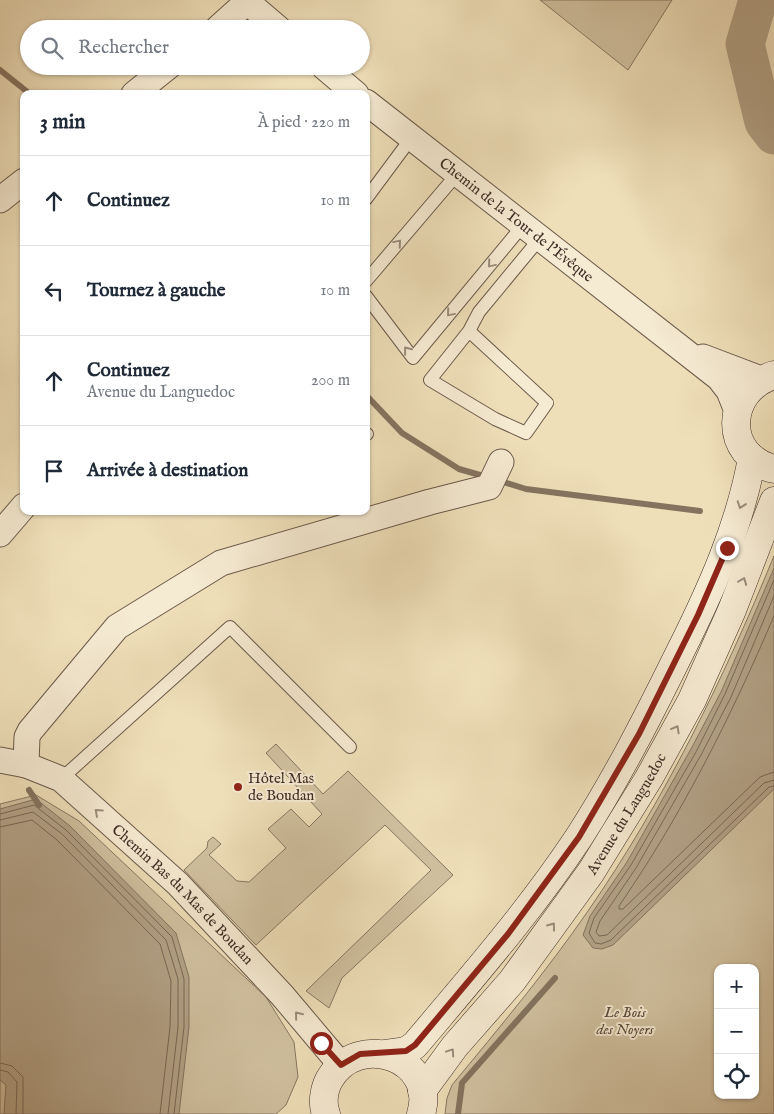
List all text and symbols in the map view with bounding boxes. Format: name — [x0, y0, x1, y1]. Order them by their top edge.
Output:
search box — [20, 20, 370, 75]
icon: search — [38, 34, 66, 62]
text: Rechercher — [78, 36, 169, 60]
text: 3 min — [40, 109, 85, 136]
text: À pied · 220 m — [258, 113, 350, 133]
street label: Chemin de la Tour de l'Évêque — [435, 153, 598, 286]
icon: ahead — [40, 187, 68, 215]
text: Continuez — [87, 189, 170, 213]
text: 10 m — [320, 191, 350, 211]
one-way arrow — [392, 240, 401, 249]
one-way arrow — [488, 258, 497, 267]
icon: left — [40, 277, 68, 305]
text: Tournez à gauche — [87, 279, 226, 303]
text: 10 m — [320, 281, 350, 301]
one-way arrow — [448, 307, 456, 316]
one-way arrow — [405, 347, 413, 356]
text: Continuez — [87, 359, 170, 383]
icon: ahead — [40, 367, 68, 395]
text: 200 m — [311, 371, 350, 391]
text: Avenue du Languedoc — [87, 383, 235, 403]
icon: arrive — [40, 457, 68, 485]
text: Arrivée à destination — [87, 459, 248, 483]
one-way arrow — [737, 500, 747, 509]
route end — [716, 537, 739, 560]
one-way arrow — [737, 578, 747, 586]
one-way arrow — [670, 725, 680, 734]
street label: Avenue du Languedoc — [582, 750, 670, 879]
place label: Hôtel Mas de Boudan — [248, 769, 314, 805]
marker: Hôtel Mas de Boudan — [232, 781, 244, 793]
one-way arrow — [94, 809, 103, 818]
street label: Chemin Bas du Mas de Boudan — [108, 820, 258, 968]
one-way arrow — [546, 922, 555, 932]
map controls — [714, 964, 759, 1099]
button: + — [714, 964, 759, 1009]
park label: Le Bois des Noyers — [596, 1003, 654, 1039]
button: − — [714, 1009, 759, 1054]
one-way arrow — [294, 1011, 303, 1020]
route start — [310, 1032, 333, 1055]
one-way arrow — [445, 1049, 454, 1058]
button: locate — [714, 1054, 759, 1099]

